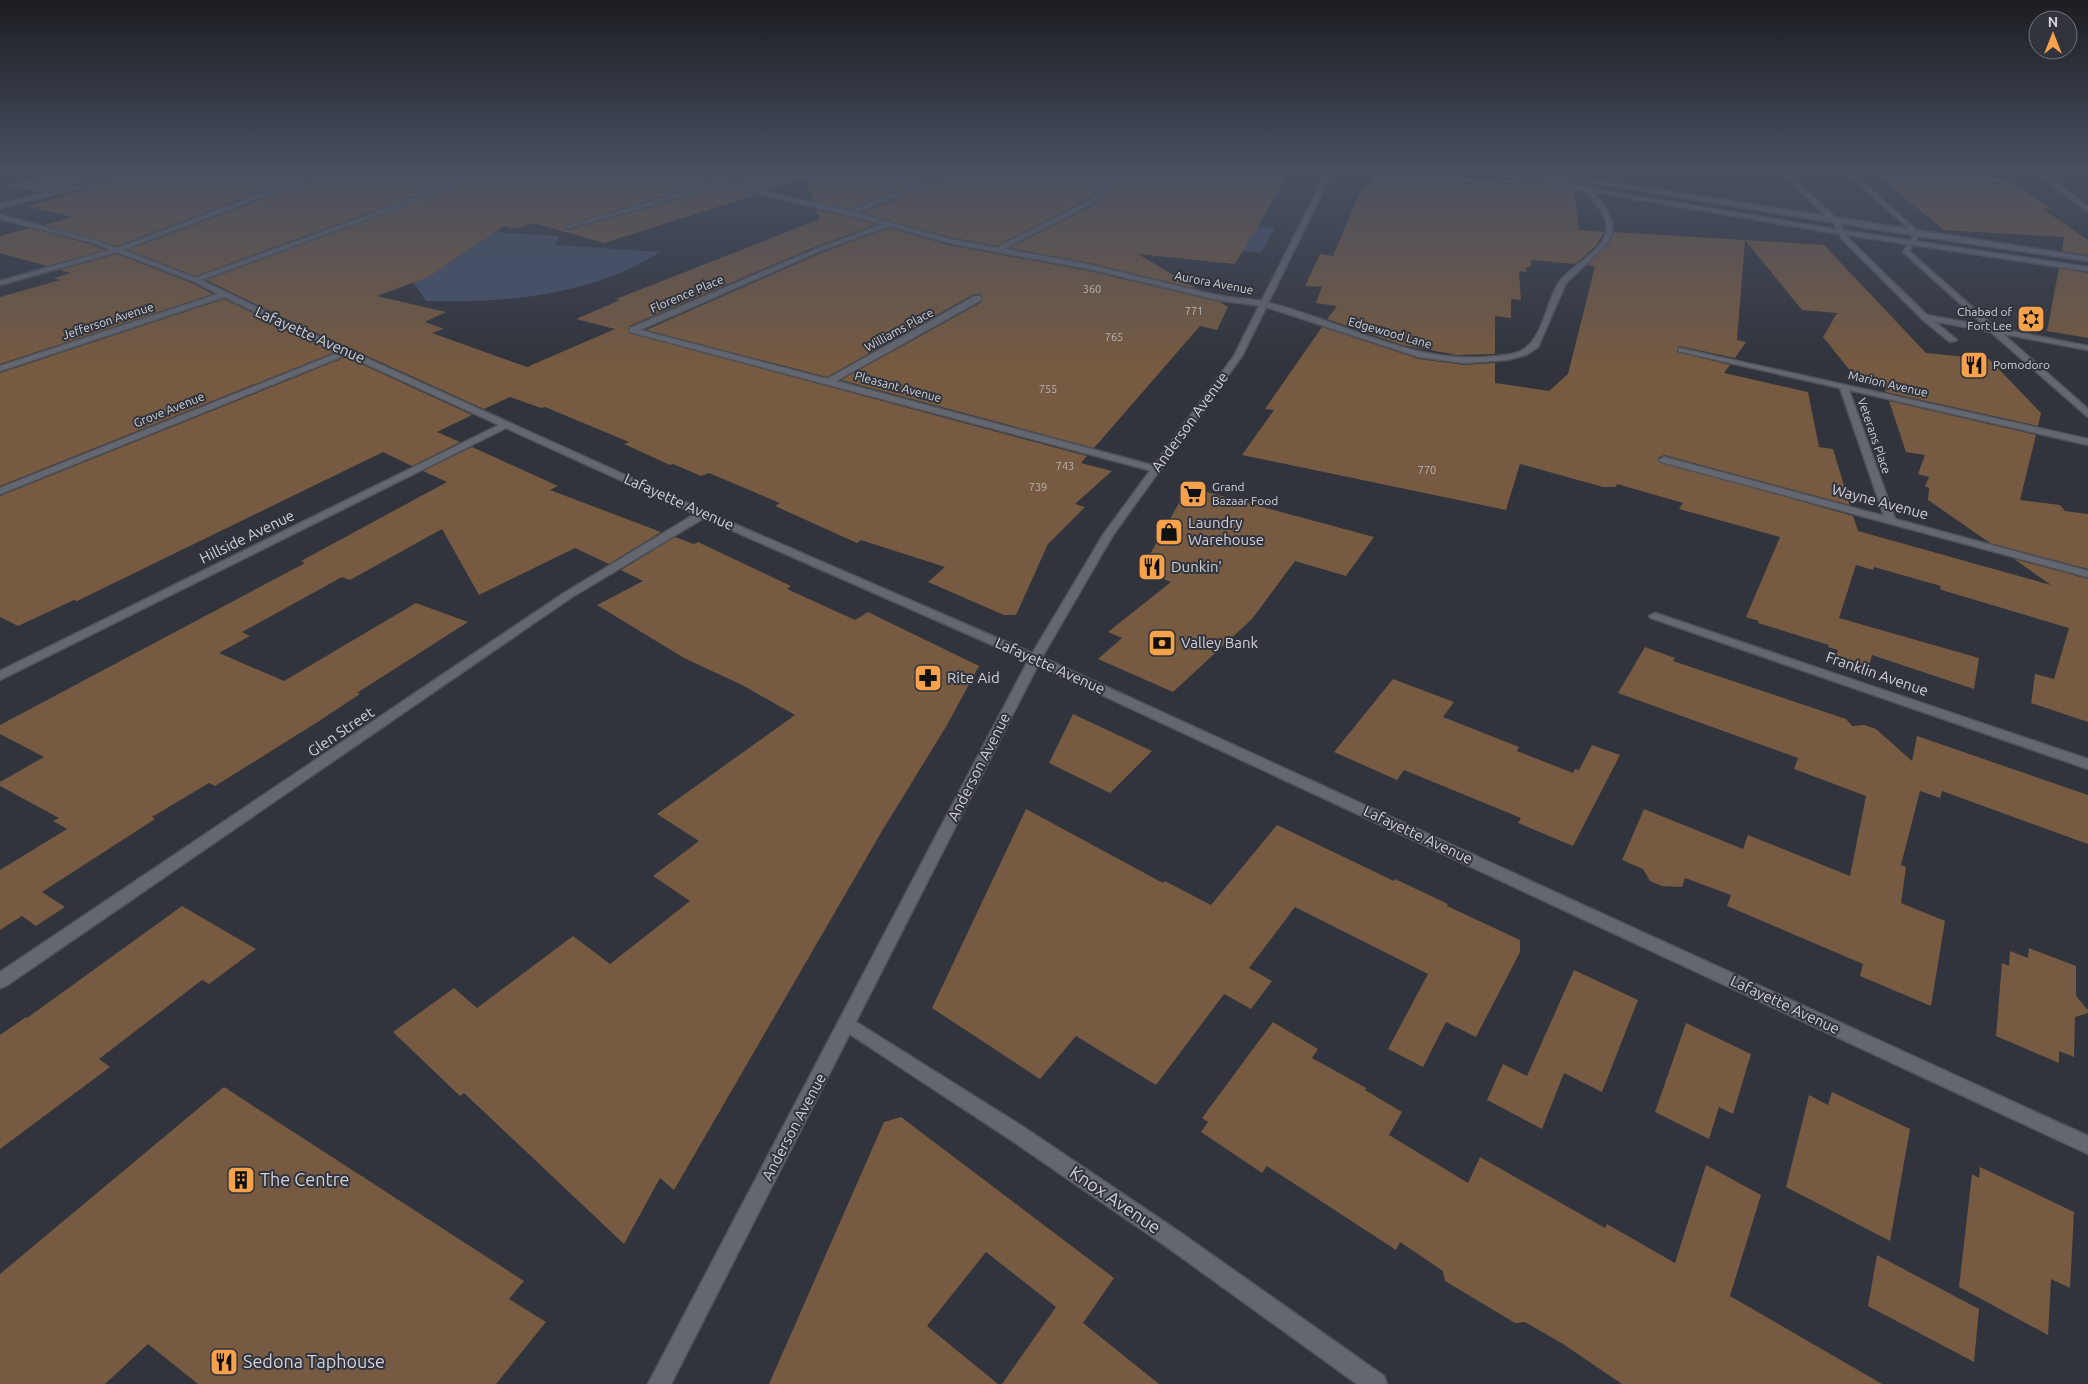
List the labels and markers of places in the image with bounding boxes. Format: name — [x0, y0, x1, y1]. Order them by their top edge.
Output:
synagogue icon: Chabad of Fort Lee — [2016, 304, 2046, 334]
place label: Chabad of Fort Lee — [1957, 305, 2012, 332]
restaurant icon: Pomodoro — [1959, 350, 1989, 380]
place label: Pomodoro — [1993, 358, 2050, 371]
supermarket icon: Grand Bazaar Food — [1178, 479, 1208, 509]
place label: Grand Bazaar Food — [1212, 480, 1278, 507]
place label: Laundry Warehouse — [1188, 514, 1264, 548]
shop icon: Laundry Warehouse — [1154, 517, 1184, 547]
restaurant icon: Dunkin' — [1137, 552, 1167, 582]
place label: Dunkin' — [1171, 558, 1222, 575]
bank icon: Valley Bank — [1147, 628, 1177, 658]
place label: Valley Bank — [1181, 634, 1259, 651]
pharmacy icon: Rite Aid — [913, 663, 943, 693]
place label: Rite Aid — [947, 669, 1000, 686]
building icon: The Centre — [226, 1165, 256, 1195]
place label: The Centre — [260, 1169, 349, 1189]
restaurant icon: Sedona Taphouse — [209, 1347, 239, 1377]
place label: Sedona Taphouse — [243, 1351, 385, 1371]

